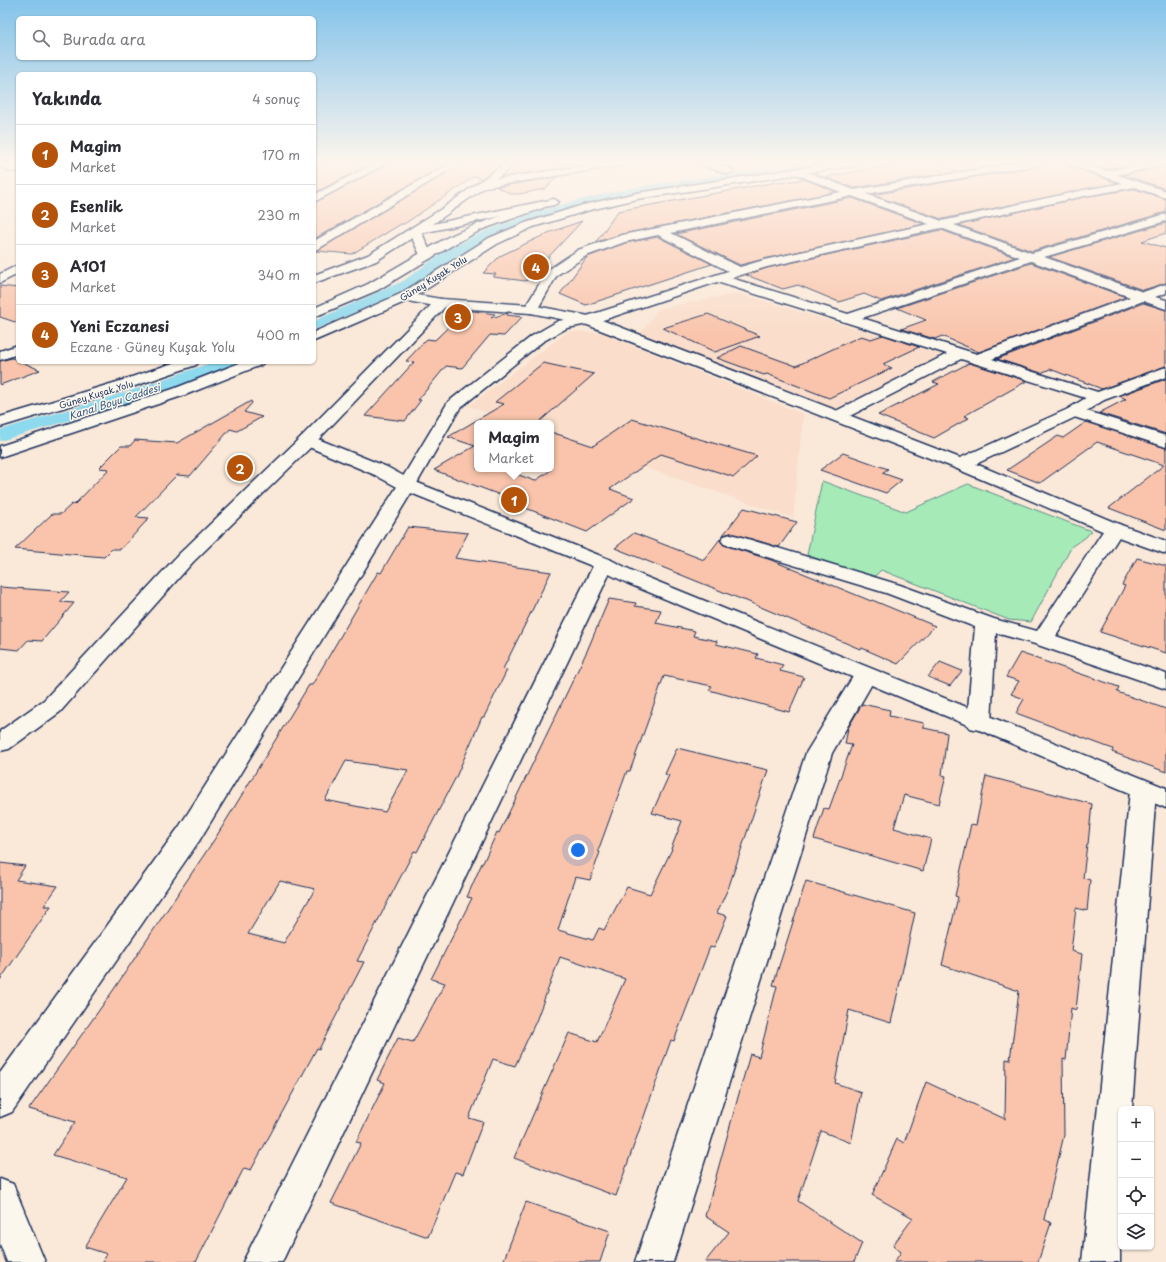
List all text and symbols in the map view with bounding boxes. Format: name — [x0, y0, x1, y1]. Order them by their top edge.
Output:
search box — [16, 16, 316, 60]
icon: search — [30, 27, 52, 49]
text: Burada ara — [62, 27, 145, 50]
text: Yakında — [32, 85, 102, 111]
text: 4 sonuç — [252, 89, 300, 108]
text: Magim — [70, 134, 122, 157]
text: 1 — [42, 145, 48, 164]
text: 170 m — [262, 145, 300, 164]
text: Market — [70, 157, 116, 176]
text: Esenlik — [70, 194, 123, 217]
text: 2 — [40, 205, 50, 224]
text: 230 m — [258, 205, 300, 224]
text: Market — [70, 217, 116, 236]
street label: Güney Kuşak Yolu — [397, 252, 469, 304]
pin: 4 — [523, 252, 549, 282]
text: A101 — [70, 254, 106, 277]
text: 3 — [41, 265, 49, 284]
text: 340 m — [257, 265, 300, 284]
text: Market — [70, 277, 116, 296]
pin: 3 — [445, 302, 471, 332]
text: Yeni Eczanesi — [70, 314, 169, 337]
text: 4 — [41, 325, 49, 344]
text: 400 m — [257, 325, 300, 344]
text: Eczane · Güney Kuşak Yolu — [70, 337, 235, 356]
street label: Güney Kuşak Yolu — [57, 376, 135, 412]
water label: Kanal Boyu Caddesi — [66, 379, 163, 423]
popup — [474, 420, 554, 472]
text: Magim — [488, 425, 540, 448]
text: Market — [488, 448, 534, 467]
pin: 2 — [227, 453, 253, 483]
pin: 1 — [501, 485, 527, 515]
your location — [568, 840, 588, 860]
map controls — [1118, 1106, 1154, 1250]
button: + — [1118, 1106, 1154, 1142]
button: − — [1118, 1142, 1154, 1178]
button: locate — [1118, 1178, 1154, 1214]
button: layers — [1118, 1214, 1154, 1250]

